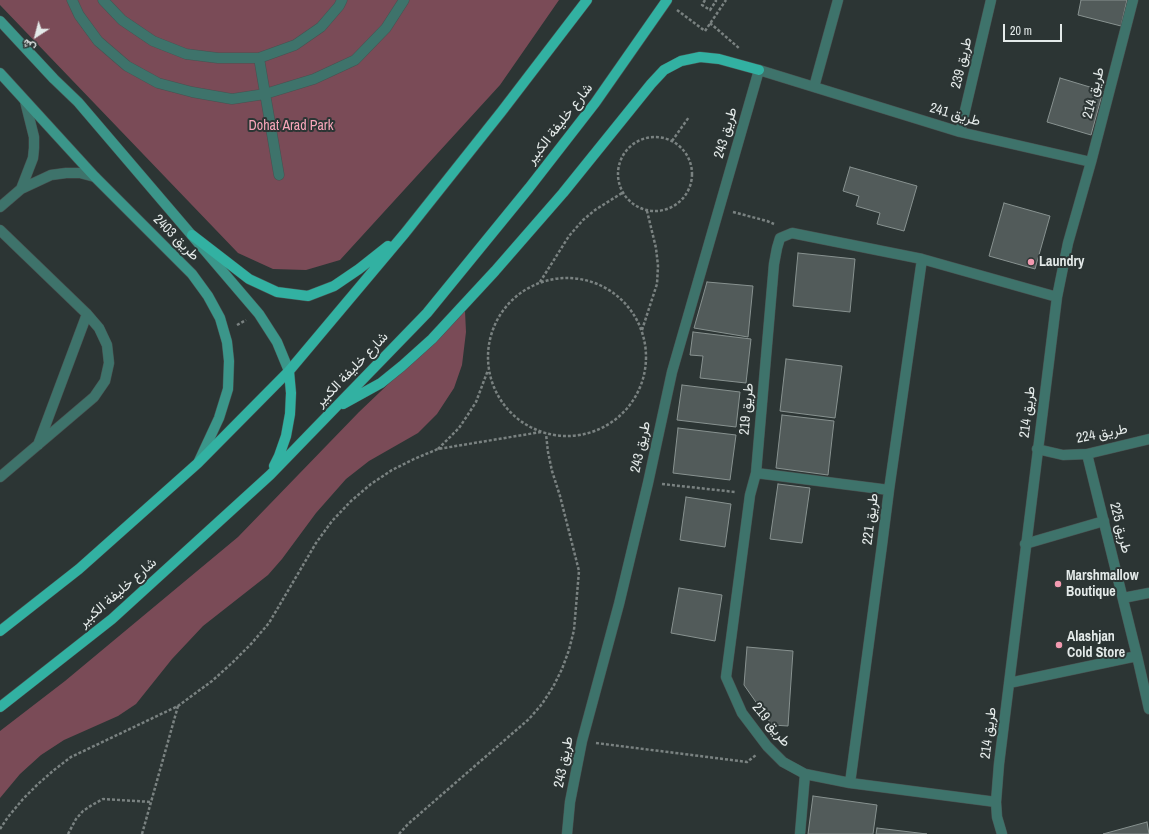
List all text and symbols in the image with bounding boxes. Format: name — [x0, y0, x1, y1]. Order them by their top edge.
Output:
north arrow — [16, 16, 56, 56]
scale bar — [1005, 16, 1064, 42]
text: 20 m — [1010, 23, 1032, 39]
text: ش — [19, 36, 38, 55]
street label: طريق 239 — [948, 36, 976, 90]
street label: طريق 214 — [1080, 66, 1108, 120]
street label: شارع خليفة الكبير — [523, 80, 597, 168]
street label: طريق 241 — [928, 100, 982, 130]
street label: طريق 243 — [711, 106, 741, 160]
park label: Dohat Arad Park — [249, 118, 333, 134]
street label: طريق 2403 — [149, 211, 203, 265]
place label: Laundry — [1039, 254, 1084, 270]
marker: Laundry — [1026, 257, 1036, 267]
street label: شارع خليفة الكبير — [312, 329, 392, 411]
street label: طريق 219 — [736, 382, 758, 436]
street label: طريق 214 — [1016, 385, 1040, 439]
street label: طريق 243 — [627, 420, 655, 474]
street label: طريق 224 — [1075, 421, 1129, 447]
street label: طريق 221 — [859, 492, 883, 546]
street label: طريق 225 — [1106, 501, 1134, 555]
street label: شارع خليفة الكبير — [76, 555, 160, 631]
place label: Marshmallow Boutique — [1066, 568, 1139, 600]
marker: Marshmallow Boutique — [1053, 579, 1063, 589]
place label: Alashjan Cold Store — [1067, 629, 1125, 662]
marker: Alashjan Cold Store — [1054, 640, 1064, 650]
street label: طريق 219 — [748, 699, 794, 751]
street label: طريق 214 — [977, 706, 1001, 760]
street label: طريق 243 — [551, 735, 577, 789]

